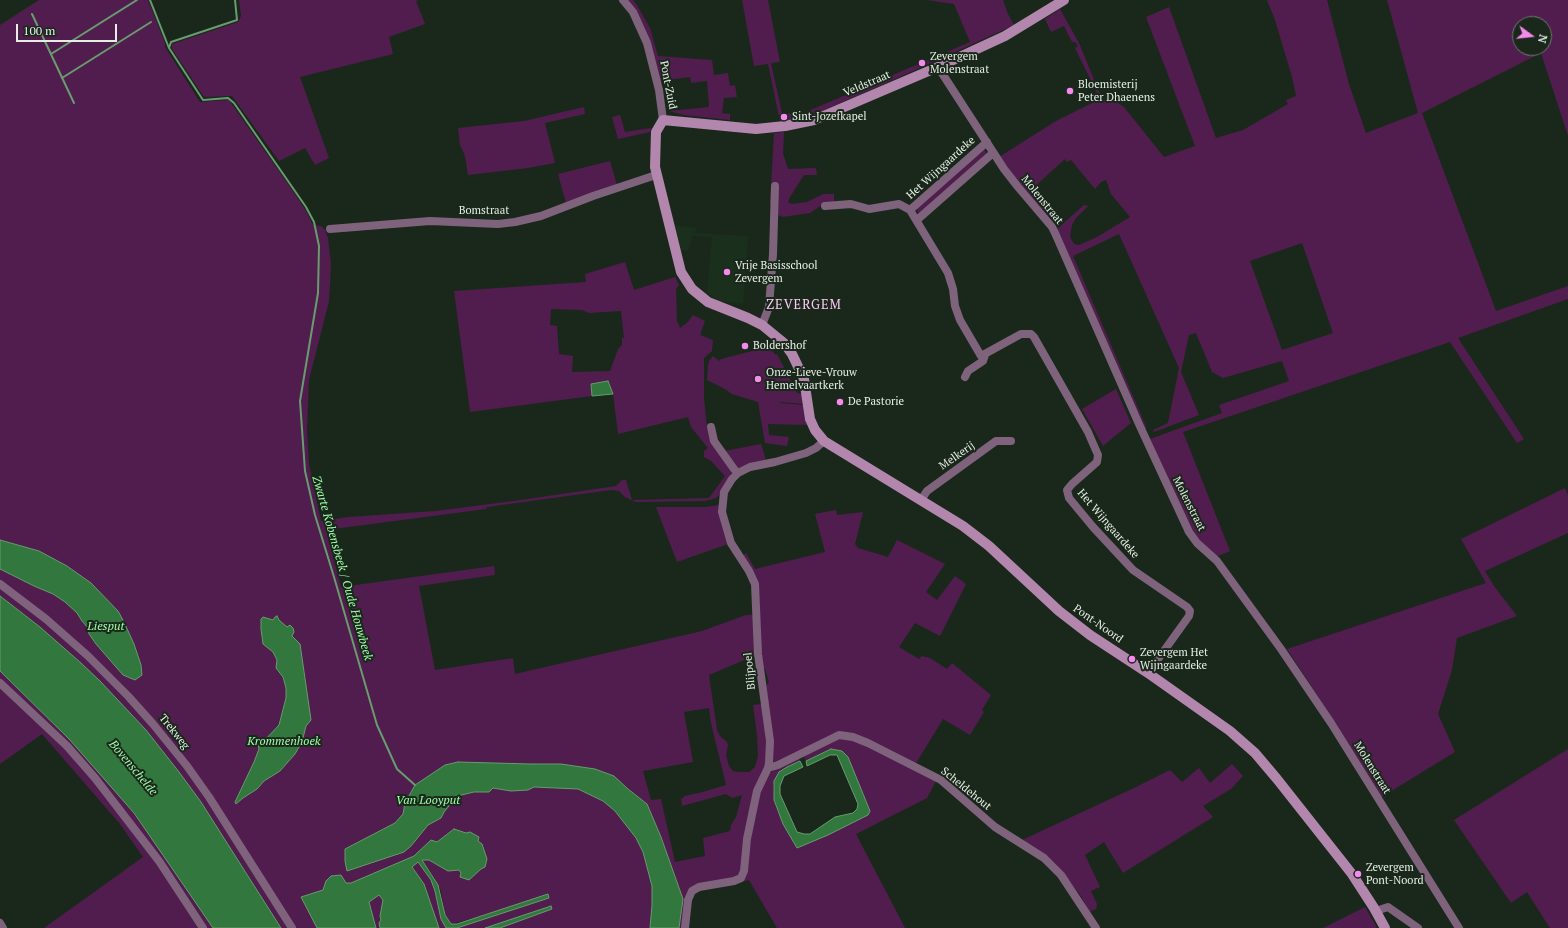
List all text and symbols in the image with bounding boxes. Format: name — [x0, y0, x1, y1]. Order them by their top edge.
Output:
scale bar — [18, 16, 119, 42]
north arrow — [1512, 16, 1552, 56]
text: 100 m — [23, 23, 55, 38]
text: N — [1535, 33, 1550, 45]
place label: Zevergem Molenstraat — [930, 50, 989, 76]
marker: Zevergem Molenstraat — [917, 58, 927, 68]
street label: Pont-Zuid — [657, 60, 679, 110]
street label: Veldstraat — [842, 68, 892, 100]
place label: Bloemisterij Peter Dhaenens — [1078, 78, 1155, 104]
marker: Bloemisterij Peter Dhaenens — [1065, 86, 1075, 96]
place label: Sint-Jozefkapel — [792, 110, 867, 124]
marker: Sint-Jozefkapel — [779, 112, 789, 122]
street label: Het Wijngaardeke — [904, 134, 978, 202]
street label: Molenstraat — [1018, 173, 1066, 227]
street label: Bomstraat — [459, 204, 509, 218]
place label: Vrije Basisschool Zevergem — [735, 259, 818, 285]
marker: Vrije Basisschool Zevergem — [722, 267, 732, 277]
district label: ZEVERGEM — [766, 297, 842, 313]
place label: Boldershof — [753, 339, 806, 353]
marker: Boldershof — [740, 341, 750, 351]
place label: Onze-Lieve-Vrouw Hemelvaartkerk — [766, 366, 857, 392]
marker: Onze-Lieve-Vrouw Hemelvaartkerk — [753, 374, 763, 384]
place label: De Pastorie — [848, 395, 904, 409]
marker: De Pastorie — [835, 397, 845, 407]
street label: Melkerij — [937, 439, 977, 473]
water label: Zwarte Kobensbeek / Oude Houwbeek — [309, 474, 375, 662]
street label: Molenstraat — [1170, 475, 1208, 533]
street label: Het Wijngaardeke — [1074, 487, 1142, 561]
street label: Pont-Noord — [1071, 602, 1125, 646]
water label: Liesput — [87, 620, 125, 634]
place label: Zevergem Het Wijngaardeke — [1140, 646, 1208, 672]
street label: Blijpoel — [741, 652, 759, 690]
marker: Zevergem Het Wijngaardeke — [1127, 654, 1137, 664]
street label: Trekweg — [156, 712, 192, 752]
water label: Krommenhoek — [247, 735, 321, 749]
water label: Bovenschelde — [106, 737, 160, 799]
street label: Molenstraat — [1351, 739, 1393, 797]
street label: Scheldehout — [938, 765, 994, 813]
water label: Van Looyput — [396, 794, 460, 808]
place label: Zevergem Pont-Noord — [1366, 861, 1424, 887]
marker: Zevergem Pont-Noord — [1353, 869, 1363, 879]

